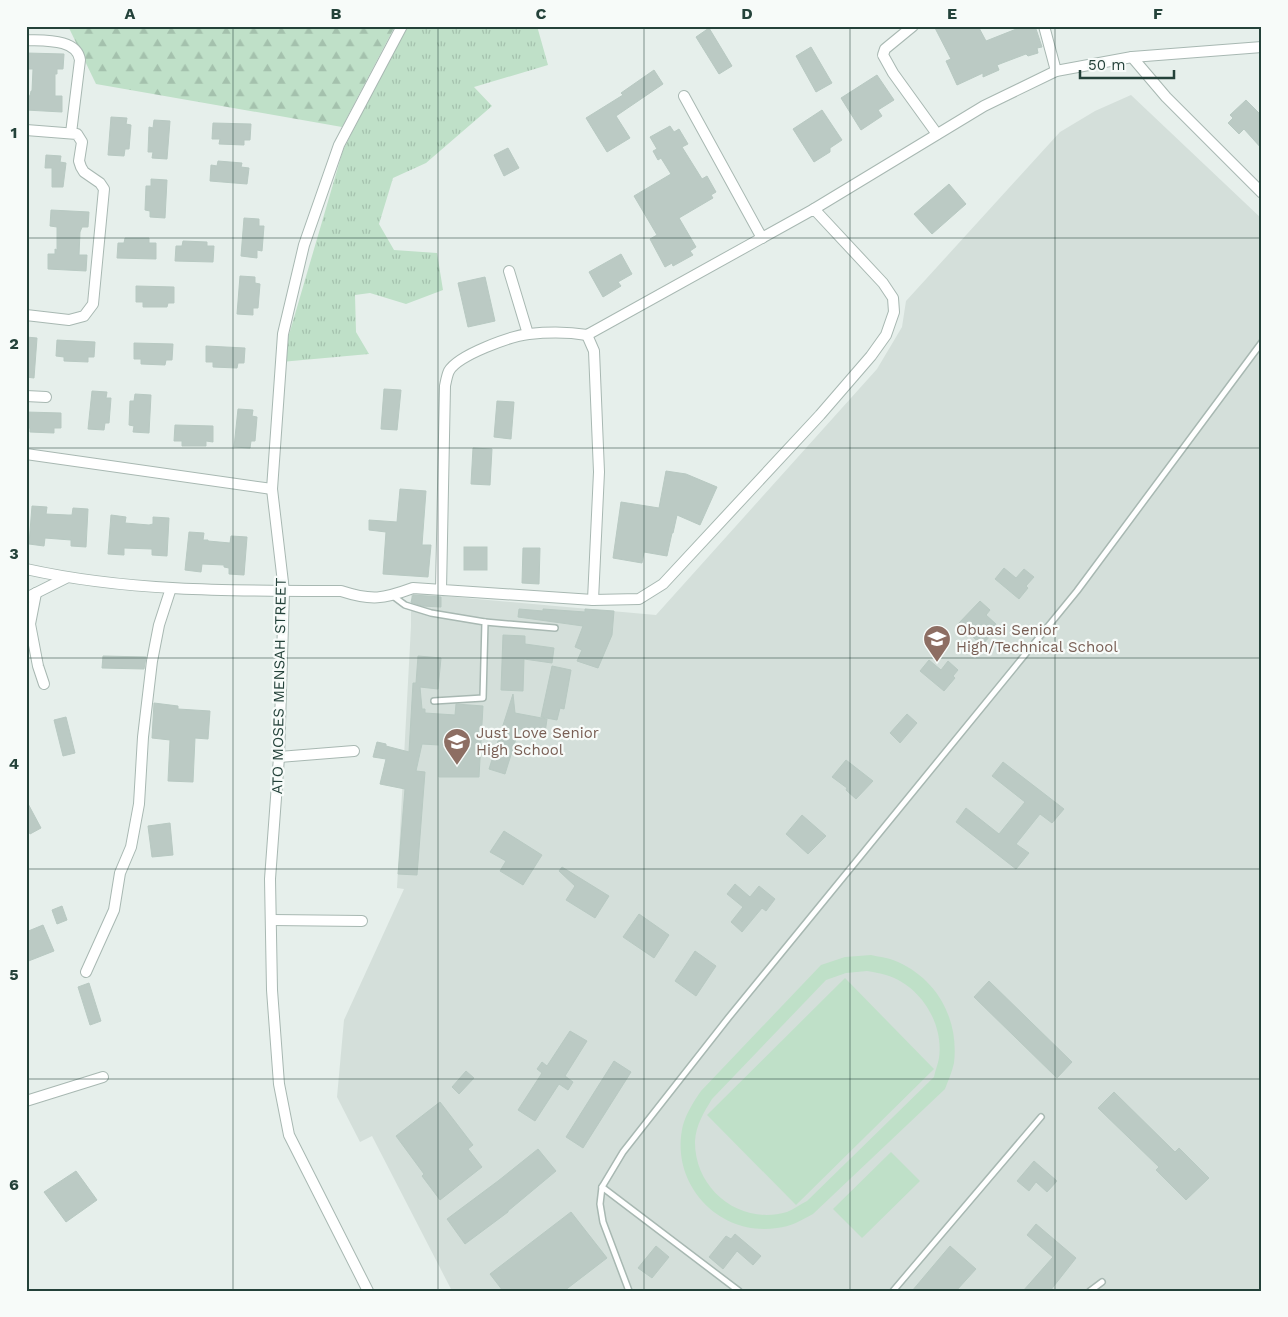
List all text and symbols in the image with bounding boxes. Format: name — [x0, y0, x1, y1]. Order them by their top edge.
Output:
text: A — [125, 4, 136, 23]
text: B — [331, 4, 342, 23]
text: C — [536, 4, 547, 23]
text: D — [741, 4, 753, 23]
text: E — [947, 4, 957, 23]
text: F — [1153, 4, 1163, 23]
scale bar — [1080, 48, 1174, 80]
text: 50 m — [1088, 56, 1125, 74]
text: 1 — [11, 123, 17, 142]
text: 2 — [9, 334, 19, 353]
text: 3 — [9, 544, 19, 563]
street label: ATO MOSES MENSAH STREET — [268, 577, 290, 795]
place label: Obuasi Senior High/Technical School — [956, 621, 1118, 656]
school or university icon: Obuasi Senior High/Technical School — [922, 624, 952, 663]
place label: Just Love Senior High School — [476, 724, 599, 759]
school or university icon: Just Love Senior High School — [442, 727, 472, 766]
text: 4 — [9, 754, 19, 773]
text: 5 — [9, 965, 19, 984]
text: 6 — [9, 1175, 19, 1194]

